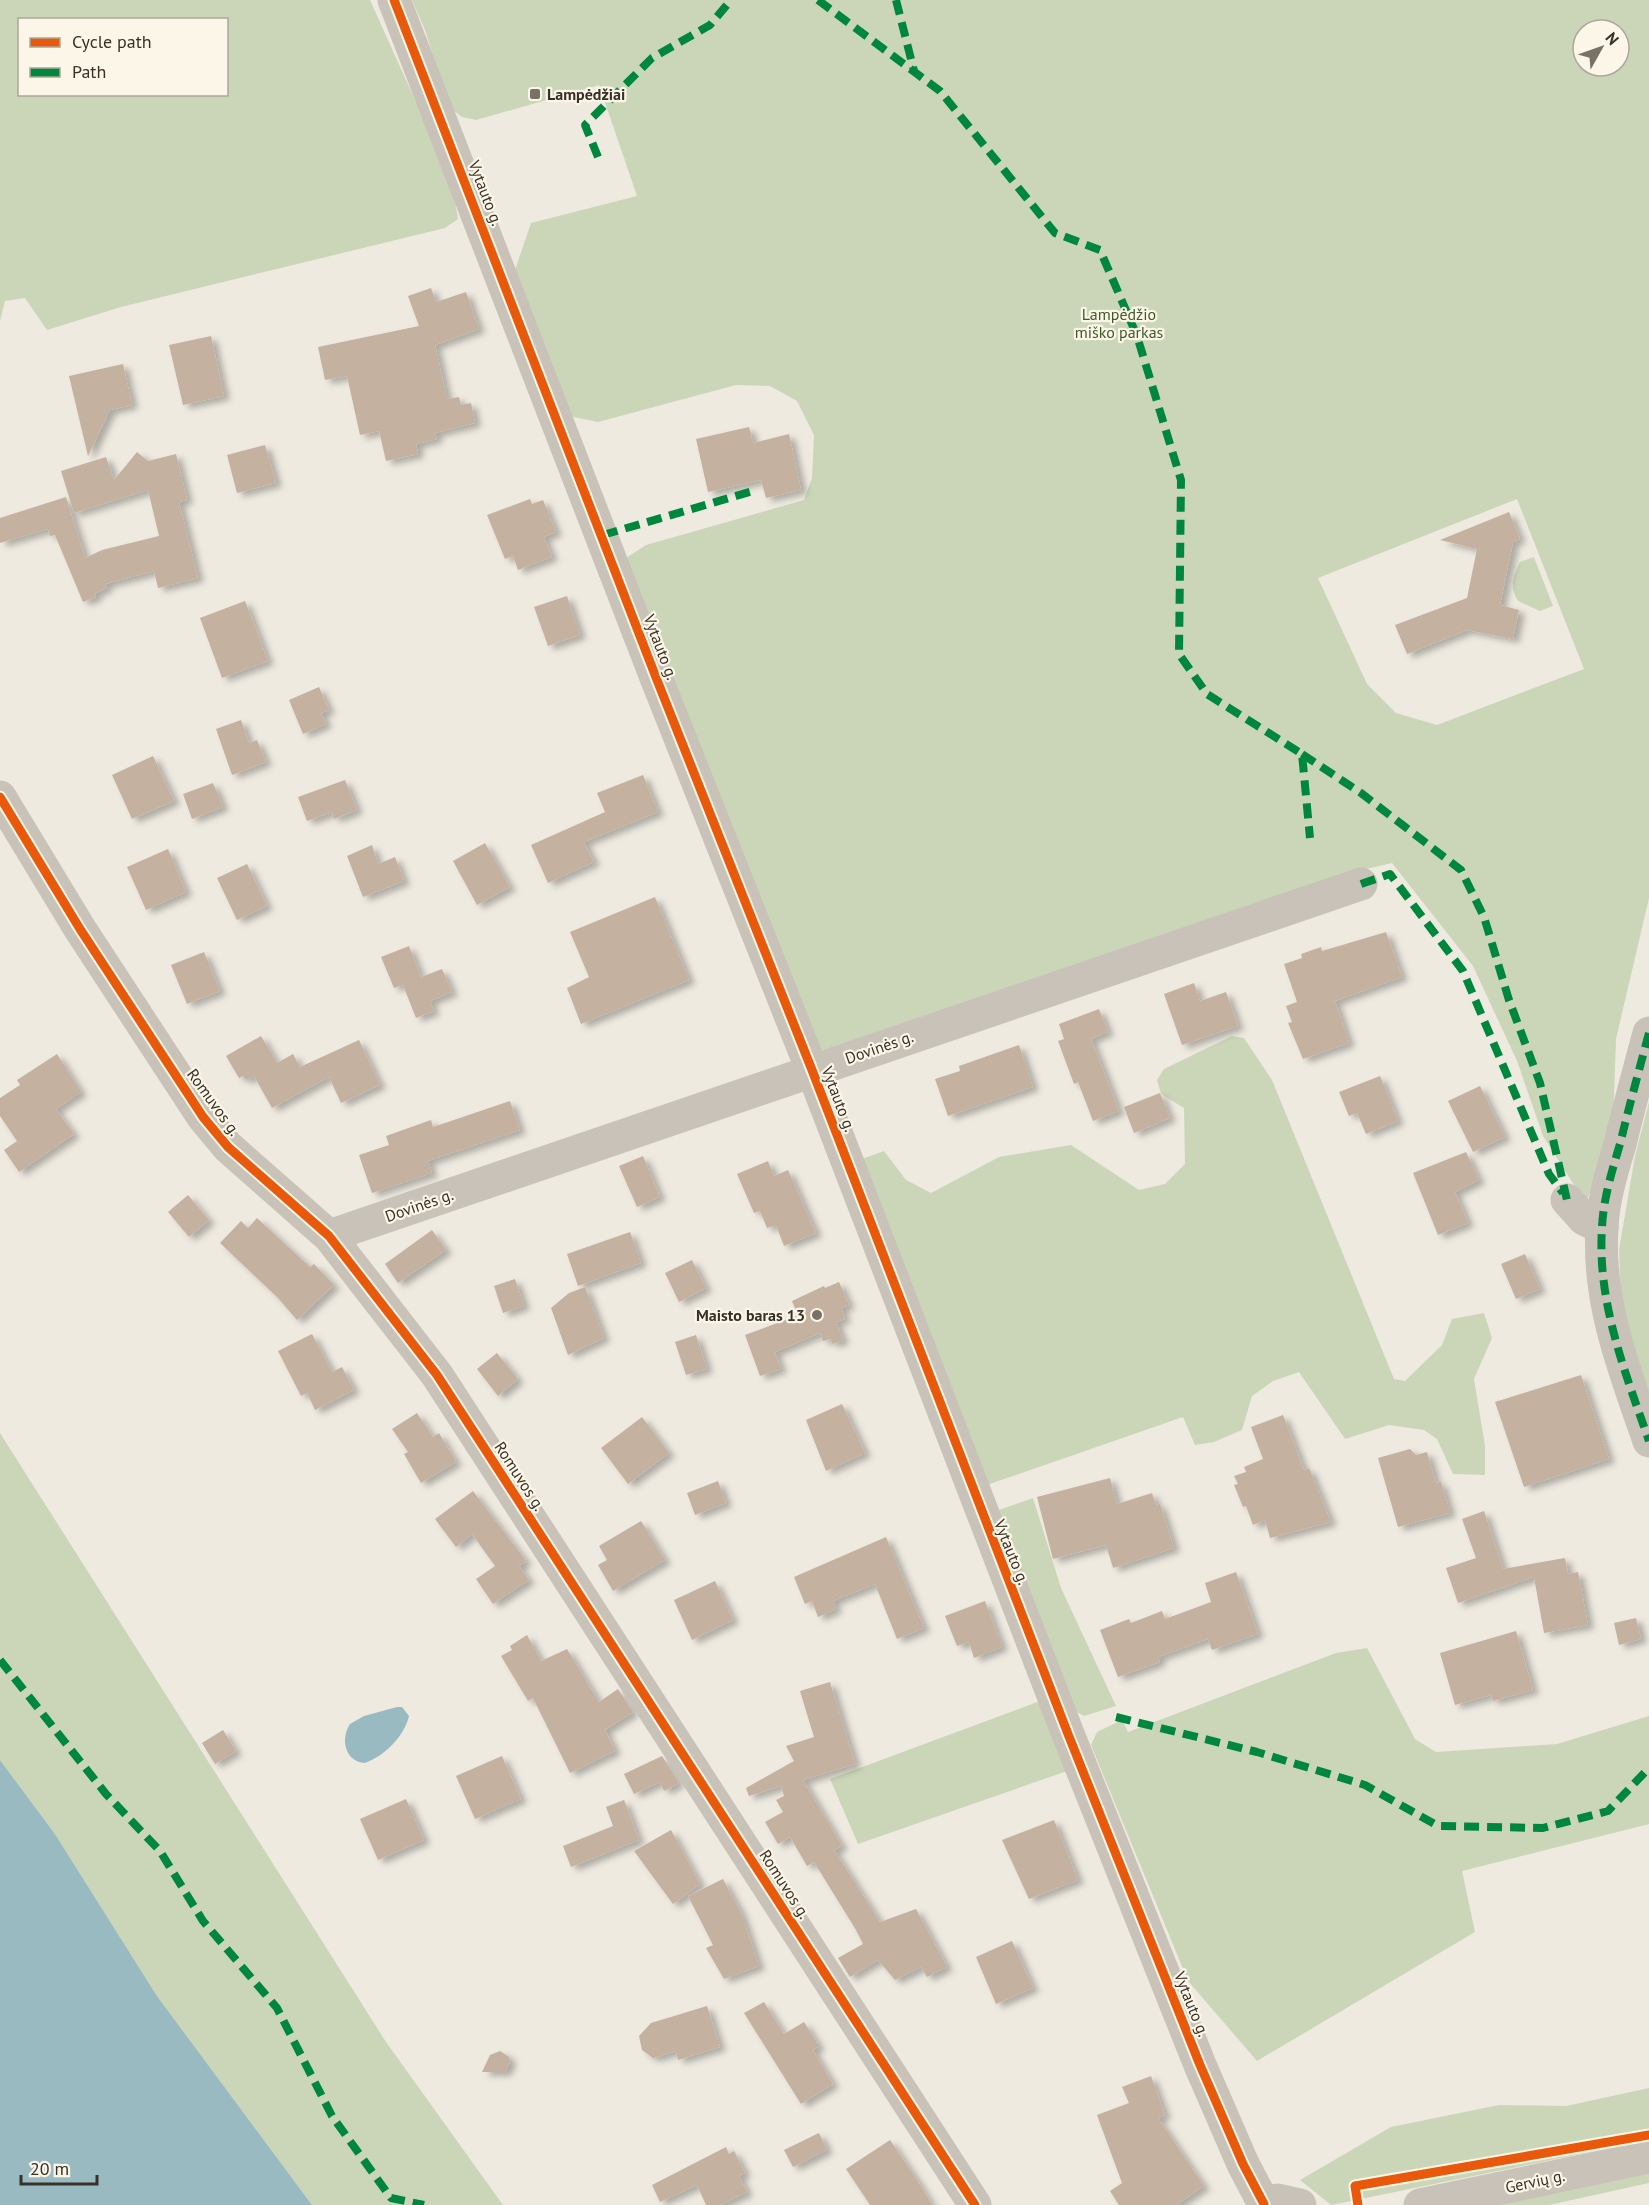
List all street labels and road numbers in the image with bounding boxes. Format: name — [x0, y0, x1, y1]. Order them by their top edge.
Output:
street label: Vytauto g. — [464, 157, 508, 228]
street label: Vytauto g. — [639, 611, 683, 682]
street label: Dovinės g. — [842, 1026, 916, 1068]
street label: Vytauto g. — [817, 1063, 861, 1134]
street label: Romuvos g. — [183, 1065, 245, 1139]
street label: Dovinės g. — [382, 1184, 456, 1226]
street label: Romuvos g. — [490, 1438, 550, 1514]
street label: Vytauto g. — [990, 1516, 1034, 1587]
street label: Romuvos g. — [755, 1846, 815, 1922]
street label: Vytauto g. — [1170, 1968, 1214, 2039]
street label: Gervių g. — [1503, 2165, 1567, 2197]

